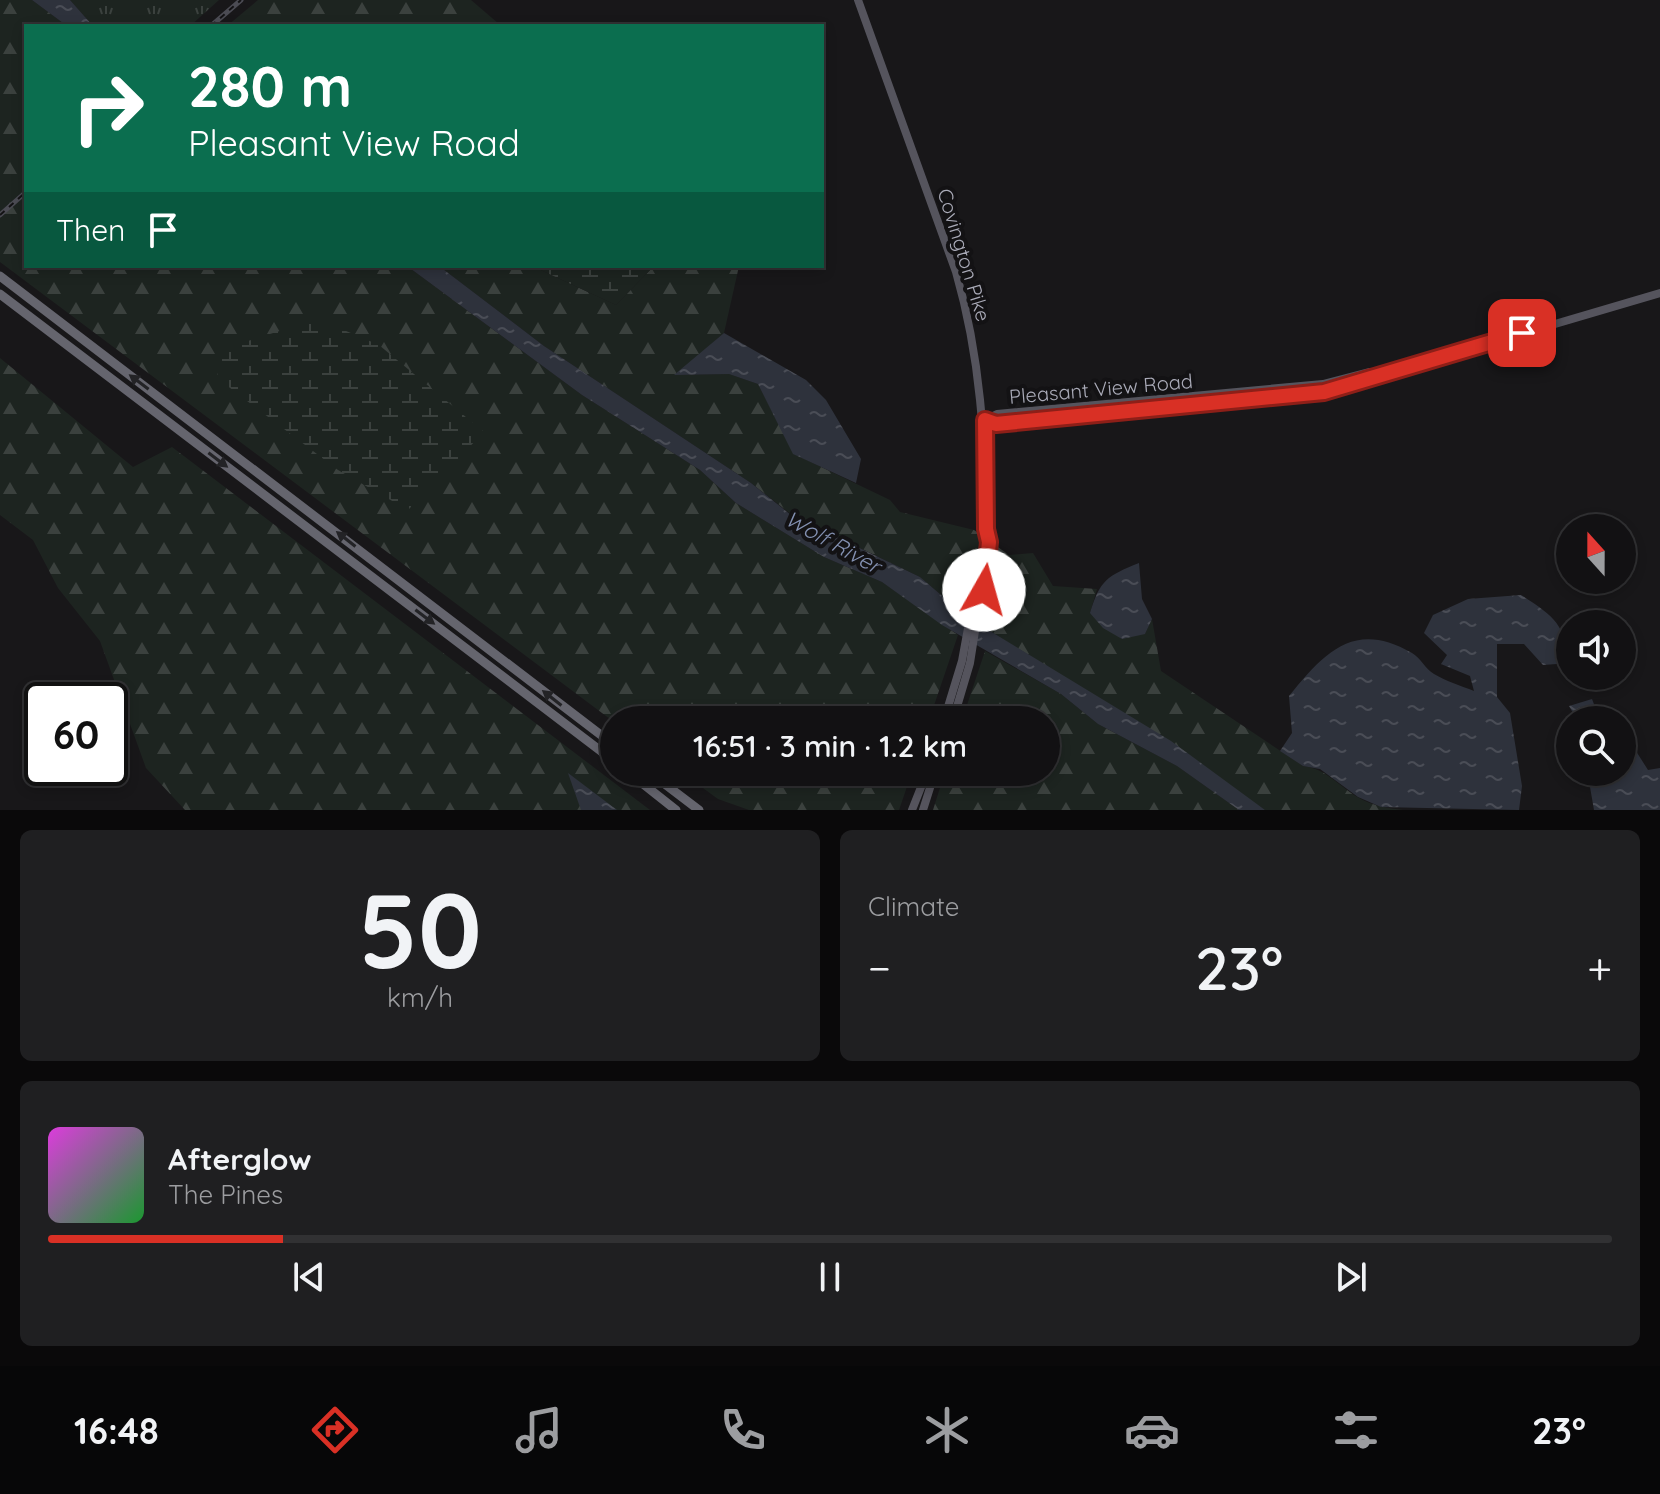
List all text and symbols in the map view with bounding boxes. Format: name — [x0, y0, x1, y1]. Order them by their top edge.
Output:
text: 280 m — [188, 51, 352, 121]
icon: right — [56, 56, 160, 160]
text: Pleasant View Road — [188, 120, 520, 165]
street label: Covington Pike — [932, 185, 997, 324]
icon: arrive — [141, 208, 185, 252]
text: Then — [56, 211, 125, 249]
pin — [1488, 299, 1556, 367]
icon: arrive — [1500, 311, 1544, 355]
street label: Pleasant View Road — [1008, 368, 1194, 409]
one-way arrow — [129, 374, 149, 390]
one-way arrow — [208, 451, 228, 467]
water label: Wolf River — [780, 504, 888, 581]
north arrow — [1556, 514, 1636, 594]
map controls — [1556, 514, 1636, 786]
one-way arrow — [336, 532, 356, 548]
position arrow — [942, 548, 1026, 632]
one-way arrow — [414, 609, 436, 625]
button: sound — [1556, 610, 1636, 690]
speed limit sign: 60 — [24, 682, 128, 786]
one-way arrow — [542, 690, 562, 706]
button: search — [1556, 706, 1636, 786]
text: 16:51 · 3 min · 1.2 km — [693, 727, 967, 765]
text: 50 — [358, 864, 482, 994]
text: Climate — [868, 890, 959, 923]
text: 23° — [1195, 930, 1283, 1005]
text: − — [868, 940, 891, 995]
text: + — [1587, 940, 1612, 995]
text: km/h — [387, 981, 453, 1014]
text: Afterglow — [168, 1140, 311, 1178]
text: The Pines — [168, 1178, 283, 1211]
icon: previous — [287, 1255, 331, 1299]
icon: pause — [808, 1255, 852, 1299]
icon: next — [1329, 1255, 1373, 1299]
icon: directions — [307, 1402, 363, 1458]
icon: music — [511, 1402, 567, 1458]
icon: phone — [715, 1402, 771, 1458]
icon: climate — [919, 1402, 975, 1458]
icon: car — [1124, 1402, 1180, 1458]
icon: filters — [1328, 1402, 1384, 1458]
text: 16:48 — [74, 1408, 159, 1453]
text: 23° — [1532, 1408, 1586, 1453]

